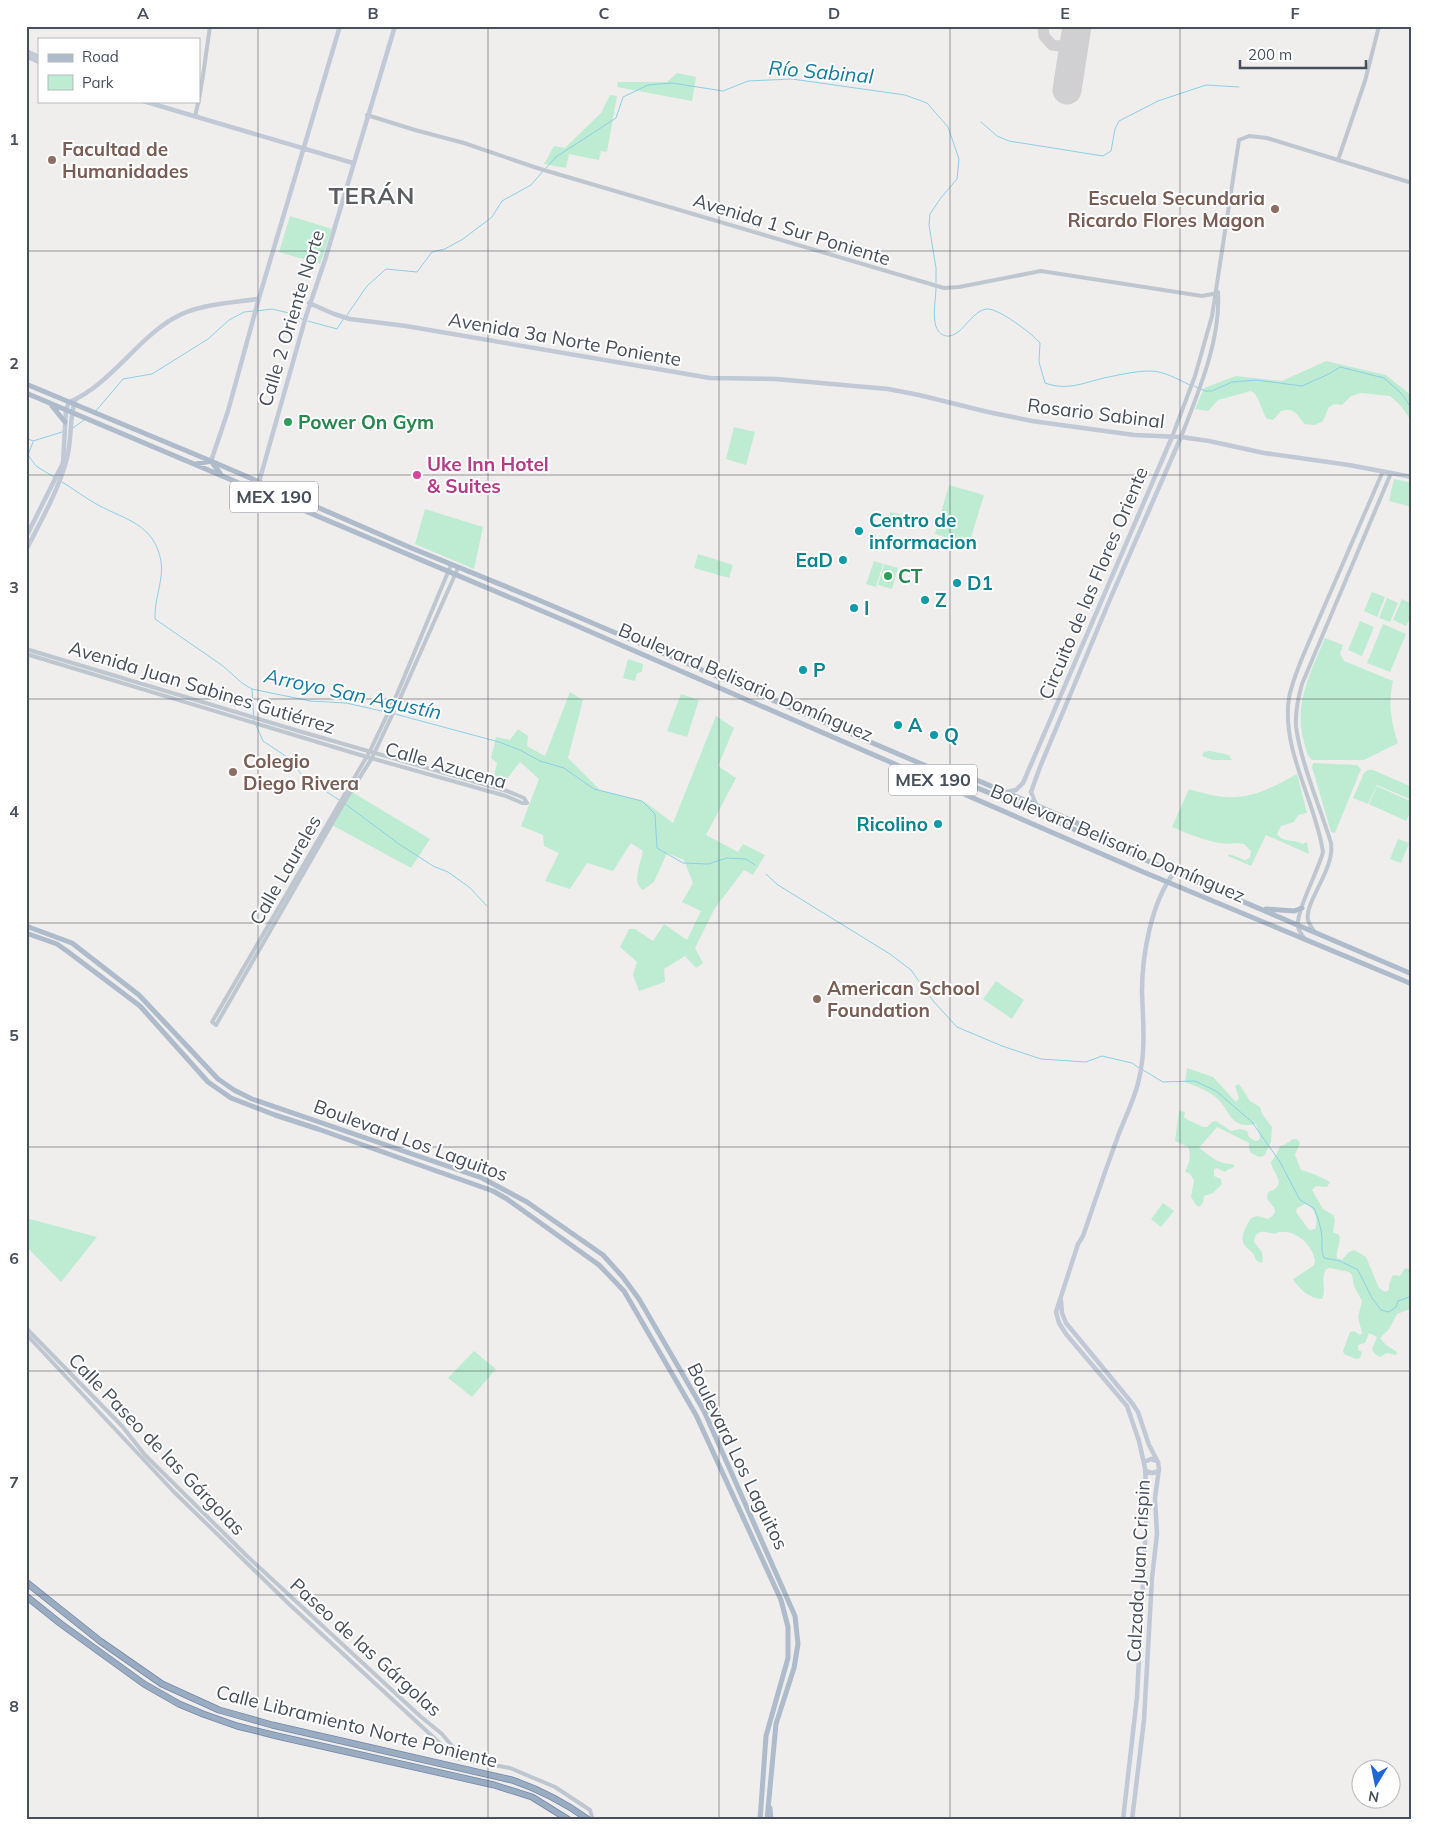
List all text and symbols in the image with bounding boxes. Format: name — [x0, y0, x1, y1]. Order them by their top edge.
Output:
text: A — [137, 3, 149, 23]
text: B — [367, 3, 379, 23]
text: C — [599, 3, 610, 23]
text: D — [828, 3, 840, 23]
text: E — [1060, 3, 1070, 23]
text: F — [1290, 3, 1300, 23]
legend — [38, 38, 200, 102]
scale bar — [1240, 38, 1367, 70]
text: 200 m — [1248, 45, 1292, 64]
text: Road — [82, 47, 119, 66]
water label: Río Sabinal — [768, 54, 875, 89]
text: Park — [82, 73, 114, 92]
text: 1 — [9, 129, 19, 149]
place label: Facultad de Humanidades — [62, 137, 189, 183]
marker: Facultad de Humanidades — [46, 154, 58, 166]
district label: TERÁN — [329, 180, 415, 210]
place label: Escuela Secundaria Ricardo Flores Magon — [1067, 186, 1265, 232]
street label: Avenida 1 Sur Poniente — [690, 188, 894, 270]
marker: Escuela Secundaria Ricardo Flores Magon — [1269, 203, 1281, 215]
street label: Calle 2 Oriente Norte — [253, 227, 329, 409]
street label: Avenida 3a Norte Poniente — [447, 307, 683, 371]
text: 2 — [9, 353, 19, 373]
street label: Rosario Sabinal — [1026, 393, 1166, 433]
place label: Power On Gym — [298, 410, 434, 434]
marker: Power On Gym — [282, 416, 294, 428]
place label: Uke Inn Hotel & Suites — [427, 452, 549, 498]
street label: Circuito de las Flores Oriente — [1033, 463, 1153, 703]
marker: Uke Inn Hotel & Suites — [411, 469, 423, 481]
road number: MEX 190 — [230, 482, 318, 512]
place label: Centro de informacion — [869, 508, 977, 554]
marker: Centro de informacion — [853, 525, 865, 537]
place label: EaD — [796, 548, 833, 572]
marker: EaD — [837, 554, 849, 566]
place label: CT — [898, 564, 923, 588]
marker: CT — [882, 570, 894, 582]
place label: D1 — [967, 571, 993, 595]
text: 3 — [9, 577, 19, 597]
marker: D1 — [951, 577, 963, 589]
place label: Z — [935, 588, 947, 612]
marker: Z — [919, 594, 931, 606]
place label: I — [864, 596, 869, 620]
marker: I — [848, 602, 860, 614]
street label: Boulevard Belisario Domínguez — [615, 617, 877, 747]
street label: Avenida Juan Sabines Gutiérrez — [66, 635, 338, 739]
place label: P — [813, 658, 826, 682]
water label: Arroyo San Agustín — [261, 662, 444, 724]
marker: P — [797, 664, 809, 676]
place label: A — [908, 713, 923, 737]
marker: A — [892, 719, 904, 731]
place label: Q — [944, 723, 959, 747]
marker: Q — [928, 729, 940, 741]
street label: Calle Azucena — [382, 736, 510, 794]
place label: Colegio Diego Rivera — [243, 749, 359, 795]
road number: MEX 190 — [889, 764, 977, 796]
marker: Colegio Diego Rivera — [227, 766, 239, 778]
street label: Boulevard Belisario Domínguez — [987, 778, 1249, 908]
text: 4 — [9, 801, 19, 821]
street label: Calle Laureles — [244, 811, 326, 929]
place label: Ricolino — [856, 812, 928, 836]
marker: Ricolino — [932, 818, 944, 830]
place label: American School Foundation — [827, 976, 980, 1022]
marker: American School Foundation — [811, 993, 823, 1005]
text: 5 — [9, 1025, 19, 1045]
street label: Boulevard Los Laguitos — [311, 1094, 511, 1186]
text: 6 — [9, 1248, 19, 1268]
street label: Calle Paseo de las Gárgolas — [64, 1348, 250, 1540]
street label: Boulevard Los Laguitos — [682, 1359, 794, 1553]
text: 7 — [9, 1472, 19, 1492]
street label: Calzada Juan Crispin — [1121, 1479, 1155, 1663]
street label: Paseo de las Gárgolas — [285, 1573, 447, 1721]
street label: Calle Libramiento Norte Poniente — [214, 1679, 500, 1773]
text: 8 — [9, 1696, 19, 1716]
north arrow — [1350, 1758, 1400, 1808]
text: N — [1367, 1787, 1381, 1807]

